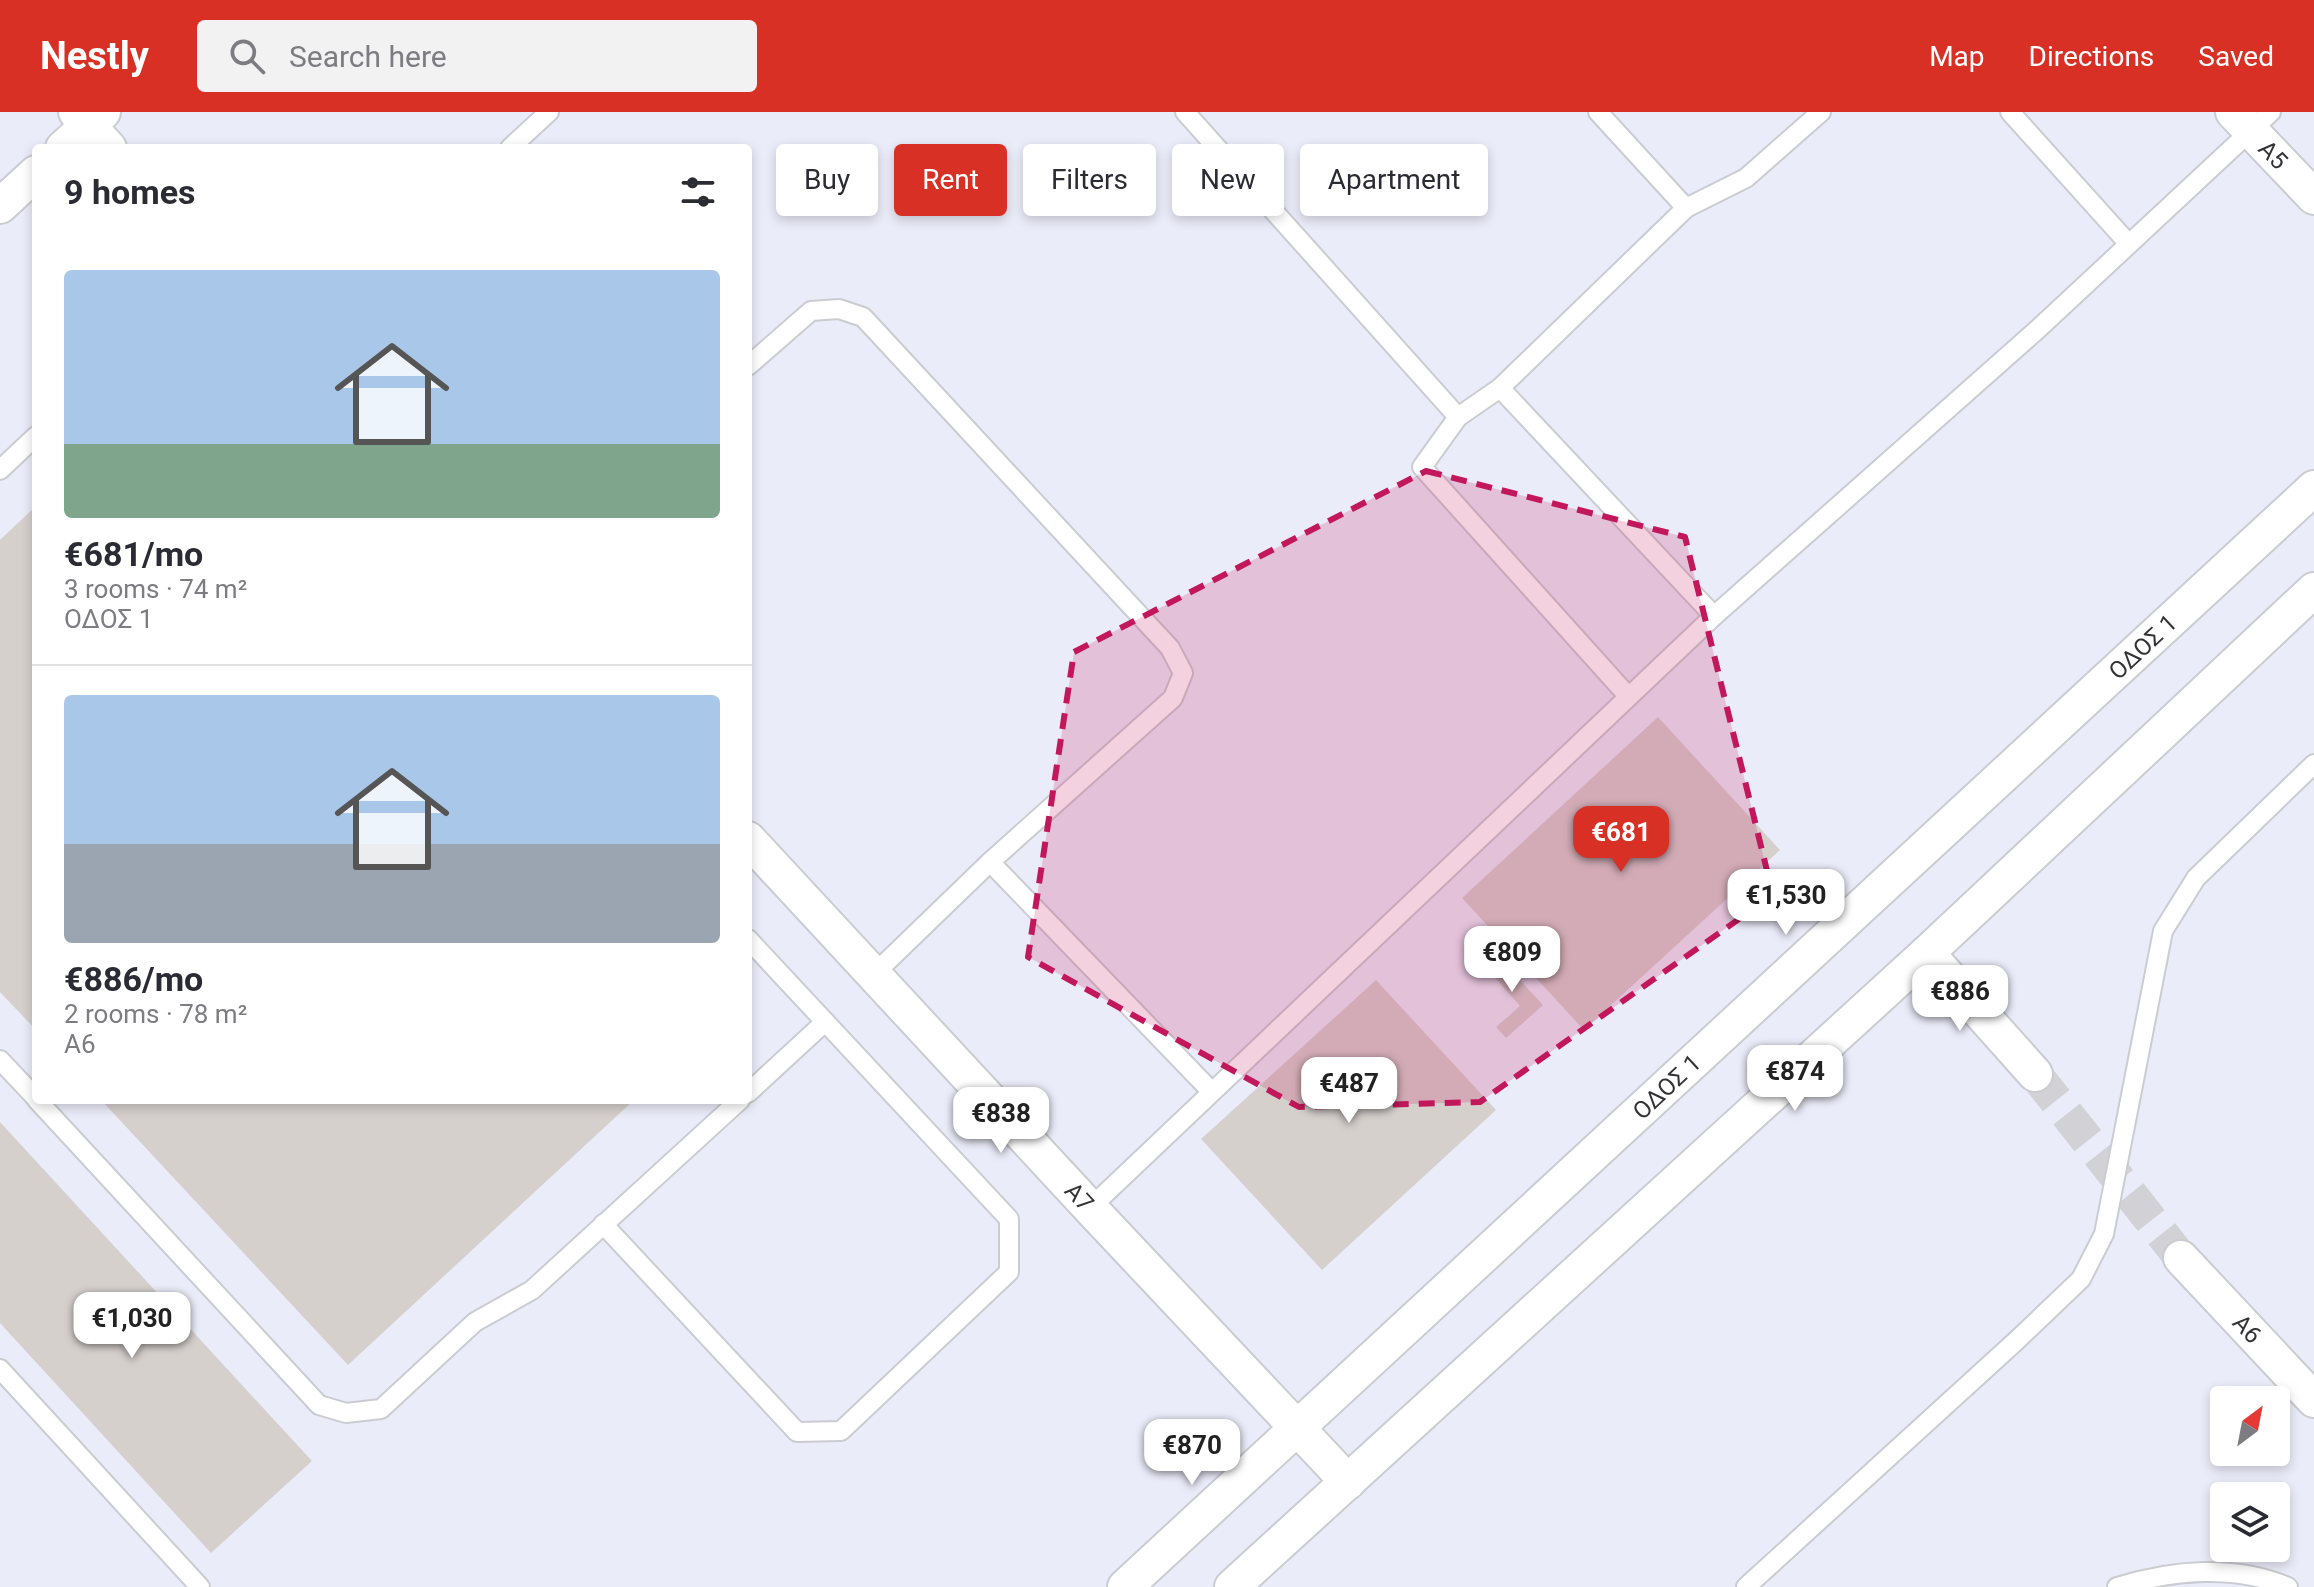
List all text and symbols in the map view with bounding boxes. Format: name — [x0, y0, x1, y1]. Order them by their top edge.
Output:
search box — [197, 20, 757, 92]
text: Nestly — [40, 34, 149, 78]
icon: search — [225, 34, 269, 78]
text: Search here — [289, 39, 447, 74]
text: Map — [1929, 40, 1985, 73]
text: Directions — [2029, 40, 2154, 73]
text: Saved — [2198, 40, 2274, 73]
street label: Α5 — [2253, 135, 2293, 175]
chip: Buy — [776, 144, 878, 216]
chip: Rent — [894, 144, 1007, 216]
chip: Filters — [1023, 144, 1156, 216]
chip: New — [1172, 144, 1284, 216]
chip: Apartment — [1300, 144, 1488, 216]
icon: filters — [676, 170, 720, 214]
text: 9 homes — [64, 172, 195, 212]
icon: home — [320, 322, 464, 466]
text: €681/mo — [64, 534, 203, 574]
text: 3 rooms · 74 m² — [64, 574, 247, 604]
text: ΟΔΟΣ 1 — [64, 604, 153, 634]
street label: ΟΔΟΣ 1 — [2103, 609, 2183, 685]
icon: home — [320, 747, 464, 891]
pin: €681 — [1574, 806, 1668, 874]
text: €681 — [1591, 817, 1651, 847]
pin: €1,530 — [1721, 869, 1851, 937]
text: €1,530 — [1746, 880, 1826, 910]
pin: €809 — [1465, 926, 1559, 994]
text: €809 — [1482, 937, 1542, 967]
text: €886/mo — [64, 959, 203, 999]
pin: €886 — [1913, 965, 2007, 1033]
text: €886 — [1930, 976, 1990, 1006]
text: 2 rooms · 78 m² — [64, 999, 247, 1029]
text: Α6 — [64, 1029, 96, 1059]
pin: €874 — [1748, 1045, 1842, 1113]
street label: ΟΔΟΣ 1 — [1627, 1049, 1707, 1125]
text: €874 — [1765, 1056, 1825, 1086]
pin: €487 — [1302, 1057, 1396, 1125]
text: €487 — [1319, 1068, 1379, 1098]
pin: €838 — [954, 1087, 1048, 1155]
text: €838 — [971, 1098, 1031, 1128]
street label: Α7 — [1059, 1177, 1099, 1217]
pin: €1,030 — [67, 1292, 197, 1360]
text: €1,030 — [92, 1303, 172, 1333]
street label: Α6 — [2227, 1309, 2267, 1349]
north arrow — [2210, 1386, 2290, 1466]
map controls — [2210, 1386, 2290, 1562]
pin: €870 — [1145, 1419, 1239, 1487]
text: €870 — [1162, 1430, 1222, 1460]
button: layers — [2210, 1482, 2290, 1562]

